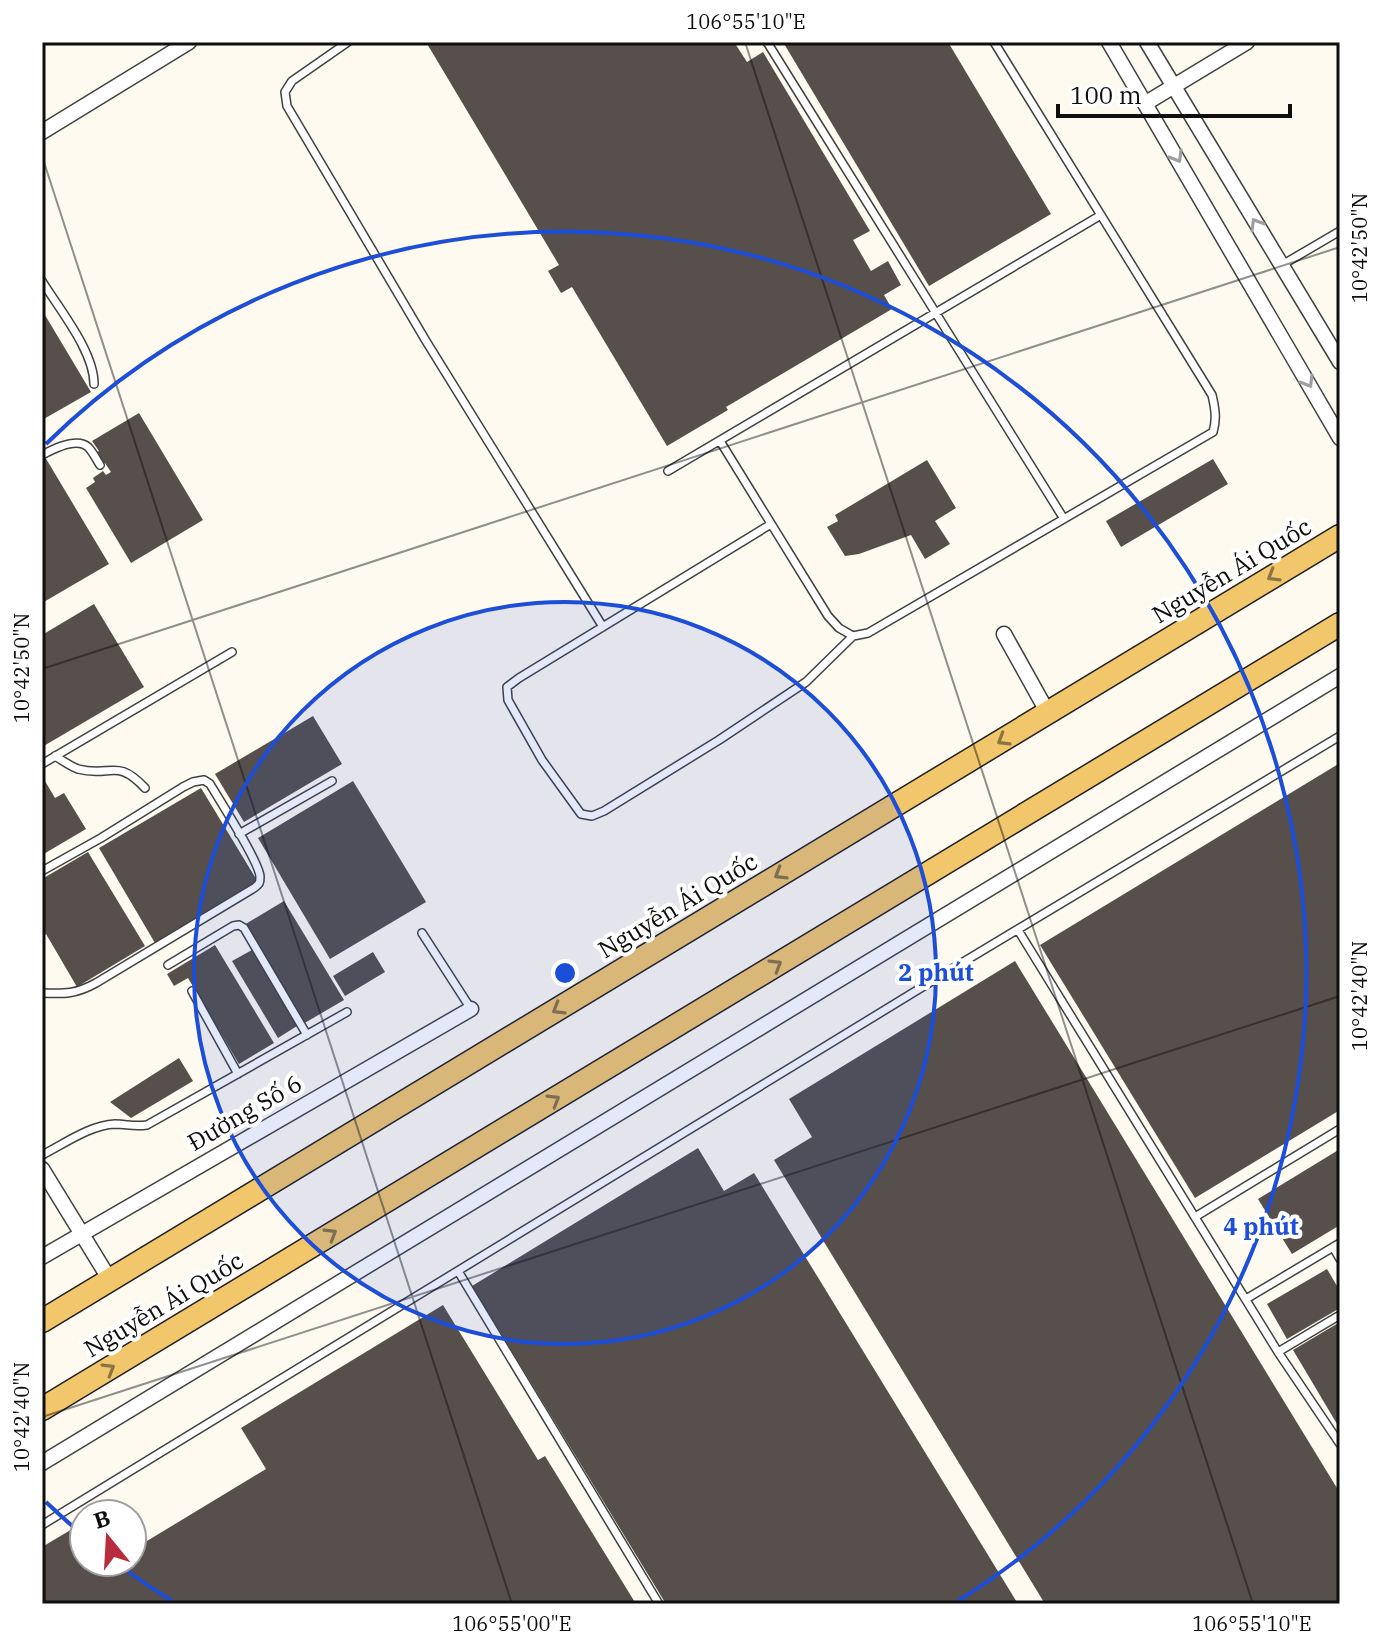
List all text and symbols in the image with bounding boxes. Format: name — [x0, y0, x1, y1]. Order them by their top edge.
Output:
text: 106°55'10"E — [686, 8, 806, 35]
scale bar — [1058, 68, 1290, 118]
text: 100 m — [1070, 79, 1142, 111]
one-way arrow — [1167, 148, 1183, 163]
text: 10°42'50"N — [1346, 193, 1373, 303]
one-way arrow — [1251, 218, 1266, 233]
one-way arrow — [1298, 373, 1314, 388]
street label: Nguyễn Ái Quốc — [1146, 510, 1317, 630]
one-way arrow — [1267, 567, 1282, 582]
text: 10°42'50"N — [8, 613, 35, 723]
one-way arrow — [997, 730, 1012, 746]
street label: Nguyễn Ái Quốc — [592, 845, 763, 965]
one-way arrow — [774, 865, 789, 880]
text: 10°42'40"N — [1346, 941, 1373, 1051]
text: 2 phút — [898, 956, 974, 988]
centre of rings — [551, 959, 579, 987]
one-way arrow — [767, 960, 782, 975]
one-way arrow — [552, 999, 567, 1015]
street label: Đường Số 6 — [182, 1067, 307, 1158]
one-way arrow — [545, 1094, 560, 1110]
text: 4 phút — [1223, 1210, 1299, 1242]
one-way arrow — [322, 1229, 337, 1244]
street label: Nguyễn Ái Quốc — [78, 1244, 249, 1364]
text: 10°42'40"N — [8, 1362, 35, 1472]
one-way arrow — [100, 1363, 115, 1379]
north arrow — [68, 1498, 148, 1578]
text: B — [90, 1502, 114, 1535]
text: 106°55'00"E — [452, 1610, 572, 1637]
text: 106°55'10"E — [1192, 1610, 1312, 1637]

